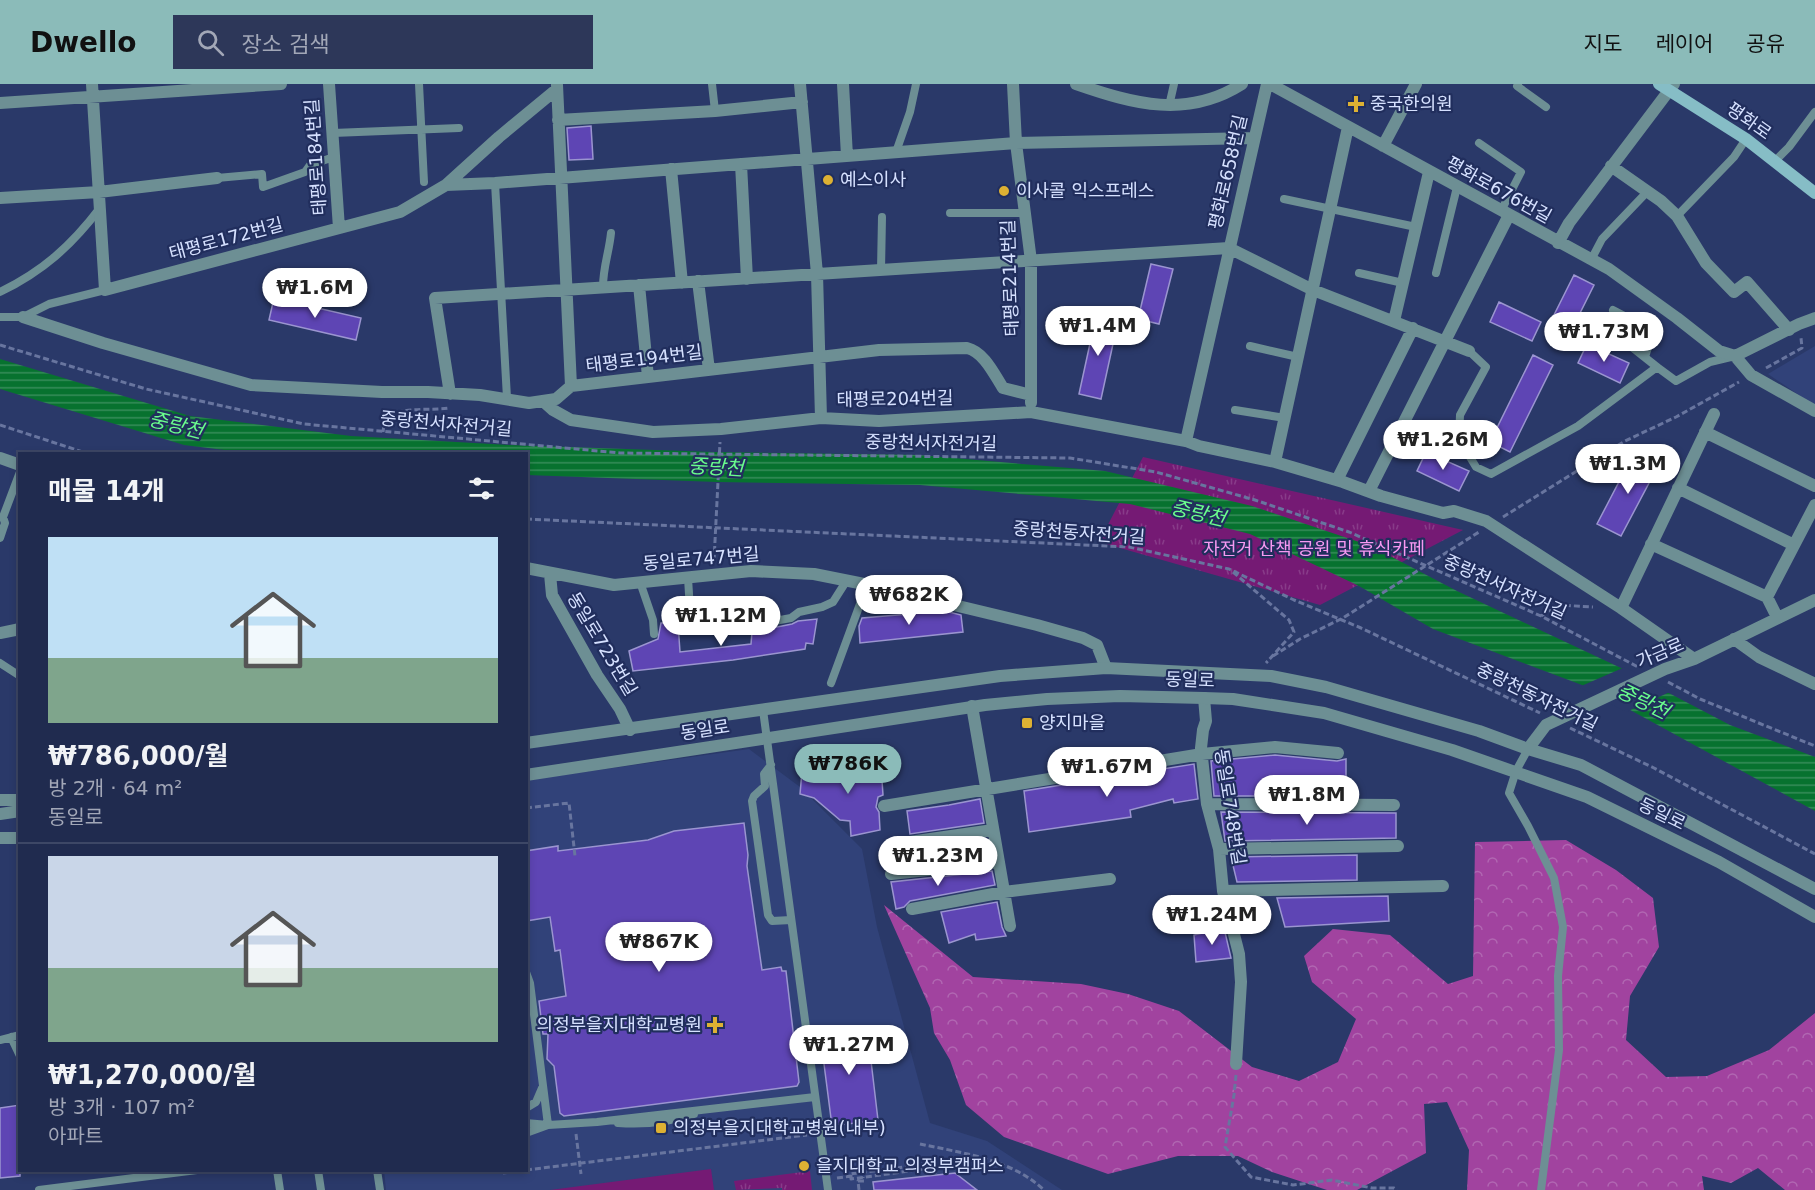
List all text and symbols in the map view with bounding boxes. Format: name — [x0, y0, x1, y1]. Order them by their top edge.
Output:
search box — [173, 15, 593, 69]
text: Dwello — [30, 26, 137, 59]
icon: search — [194, 26, 227, 59]
text: 장소 검색 — [242, 32, 330, 57]
text: 지도 — [1584, 32, 1622, 56]
text: 레이어 — [1655, 32, 1713, 56]
text: 공유 — [1746, 32, 1785, 56]
place label: 중국한의원 — [1370, 93, 1453, 114]
marker: 중국한의원 — [1347, 95, 1365, 113]
street label: 태평로184번길 — [301, 98, 330, 216]
street label: 평화로 — [1723, 98, 1776, 143]
street label: 평화로658번길 — [1204, 112, 1251, 231]
street label: 평화로676번길 — [1443, 152, 1556, 227]
place label: 예스이사 — [840, 169, 907, 190]
marker: 예스이사 — [821, 173, 835, 187]
place label: 이사콜 익스프레스 — [1016, 180, 1154, 201]
marker: 이사콜 익스프레스 — [997, 184, 1011, 198]
street label: 태평로172번길 — [167, 213, 285, 264]
street label: 태평로214번길 — [997, 219, 1022, 337]
pin: ₩1.6M — [273, 268, 357, 319]
text: ₩1.6M — [276, 275, 354, 299]
pin: ₩1.4M — [1056, 306, 1140, 357]
pin: ₩1.73M — [1555, 312, 1653, 363]
text: ₩1.4M — [1059, 313, 1137, 337]
text: ₩1.73M — [1558, 319, 1650, 343]
street label: 태평로194번길 — [585, 341, 703, 376]
street label: 태평로204번길 — [836, 387, 954, 410]
water label: 중랑천 — [146, 407, 208, 444]
street label: 중랑천서자전거길 — [379, 407, 513, 440]
pin: ₩1.26M — [1394, 420, 1492, 471]
text: ₩1.26M — [1397, 427, 1489, 451]
street label: 중랑천서자전거길 — [865, 431, 997, 454]
pin: ₩1.3M — [1586, 444, 1670, 495]
text: ₩1.3M — [1589, 451, 1667, 475]
water label: 중랑천 — [688, 454, 747, 481]
icon: filters — [465, 472, 498, 505]
text: 매물 14개 — [48, 476, 165, 506]
water label: 중랑천 — [1168, 495, 1230, 531]
street label: 중랑천동자전거길 — [1012, 517, 1146, 548]
park label: 자전거 산책 공원 및 휴식카페 — [1203, 538, 1425, 559]
street label: 동일로747번길 — [642, 543, 760, 574]
street label: 중랑천서자전거길 — [1440, 550, 1570, 623]
pin: ₩682K — [867, 575, 951, 626]
icon: home — [219, 576, 327, 684]
text: ₩682K — [869, 582, 949, 606]
street label: 동일로723번길 — [563, 588, 642, 699]
pin: ₩1.12M — [672, 596, 770, 647]
text: ₩1.12M — [675, 603, 767, 627]
street label: 가금로 — [1633, 633, 1687, 672]
street label: 중랑천동자전거길 — [1473, 658, 1601, 735]
street label: 동일로 — [1165, 668, 1215, 691]
water label: 중랑천 — [1613, 678, 1675, 725]
place label: 양지마을 — [1039, 712, 1105, 733]
street label: 동일로 — [679, 715, 731, 744]
marker: 양지마을 — [1020, 716, 1034, 730]
text: ₩786,000/월 — [48, 741, 229, 771]
pin: ₩786K — [806, 744, 890, 795]
pin: ₩1.67M — [1058, 747, 1156, 798]
street label: 동일로748번길 — [1211, 747, 1250, 866]
text: ₩786K — [808, 751, 888, 775]
text: ₩1.67M — [1061, 754, 1153, 778]
pin: ₩1.8M — [1265, 775, 1349, 826]
text: 방 2개 · 64 m² — [48, 776, 182, 800]
text: ₩1.8M — [1268, 782, 1346, 806]
street label: 동일로 — [1635, 793, 1689, 834]
text: 동일로 — [48, 805, 103, 829]
pin: ₩1.23M — [889, 836, 987, 887]
text: ₩1.23M — [892, 843, 984, 867]
icon: home — [219, 895, 327, 1003]
pin: ₩1.24M — [1163, 895, 1261, 946]
text: ₩1.24M — [1166, 902, 1258, 926]
pin: ₩867K — [617, 922, 701, 973]
text: ₩867K — [619, 929, 699, 953]
place label: 의정부을지대학교병원 — [536, 1014, 702, 1035]
marker: 의정부을지대학교병원 — [706, 1016, 724, 1034]
pin: ₩1.27M — [800, 1025, 898, 1076]
text: ₩1.27M — [803, 1032, 895, 1056]
text: ₩1,270,000/월 — [48, 1060, 257, 1090]
text: 방 3개 · 107 m² — [48, 1095, 195, 1119]
place label: 의정부을지대학교병원(내부) — [673, 1117, 886, 1138]
marker: 의정부을지대학교병원(내부) — [654, 1121, 668, 1135]
text: 아파트 — [48, 1124, 103, 1148]
place label: 을지대학교 의정부캠퍼스 — [816, 1155, 1004, 1176]
marker: 을지대학교 의정부캠퍼스 — [797, 1159, 811, 1173]

